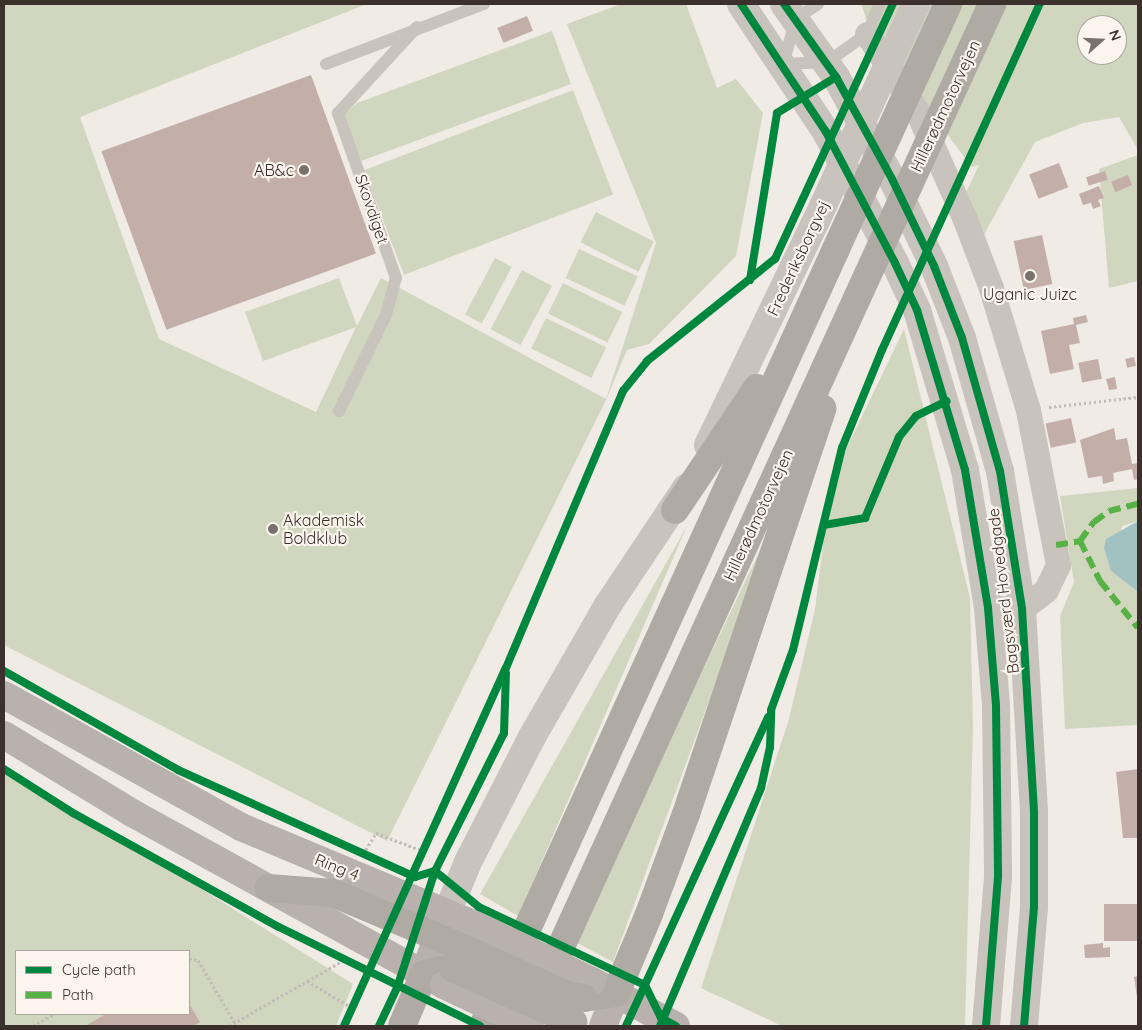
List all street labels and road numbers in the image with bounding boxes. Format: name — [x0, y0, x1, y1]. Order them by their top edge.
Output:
street label: Hillerødmotorvejen — [906, 37, 984, 175]
street label: Skovdiget — [351, 172, 393, 246]
street label: Frederiksborgvej — [763, 197, 833, 319]
street label: Hillerødmotorvejen — [719, 446, 797, 584]
street label: Bagsværd Hovedgade — [983, 507, 1023, 675]
street label: Ring 4 — [312, 849, 362, 885]

